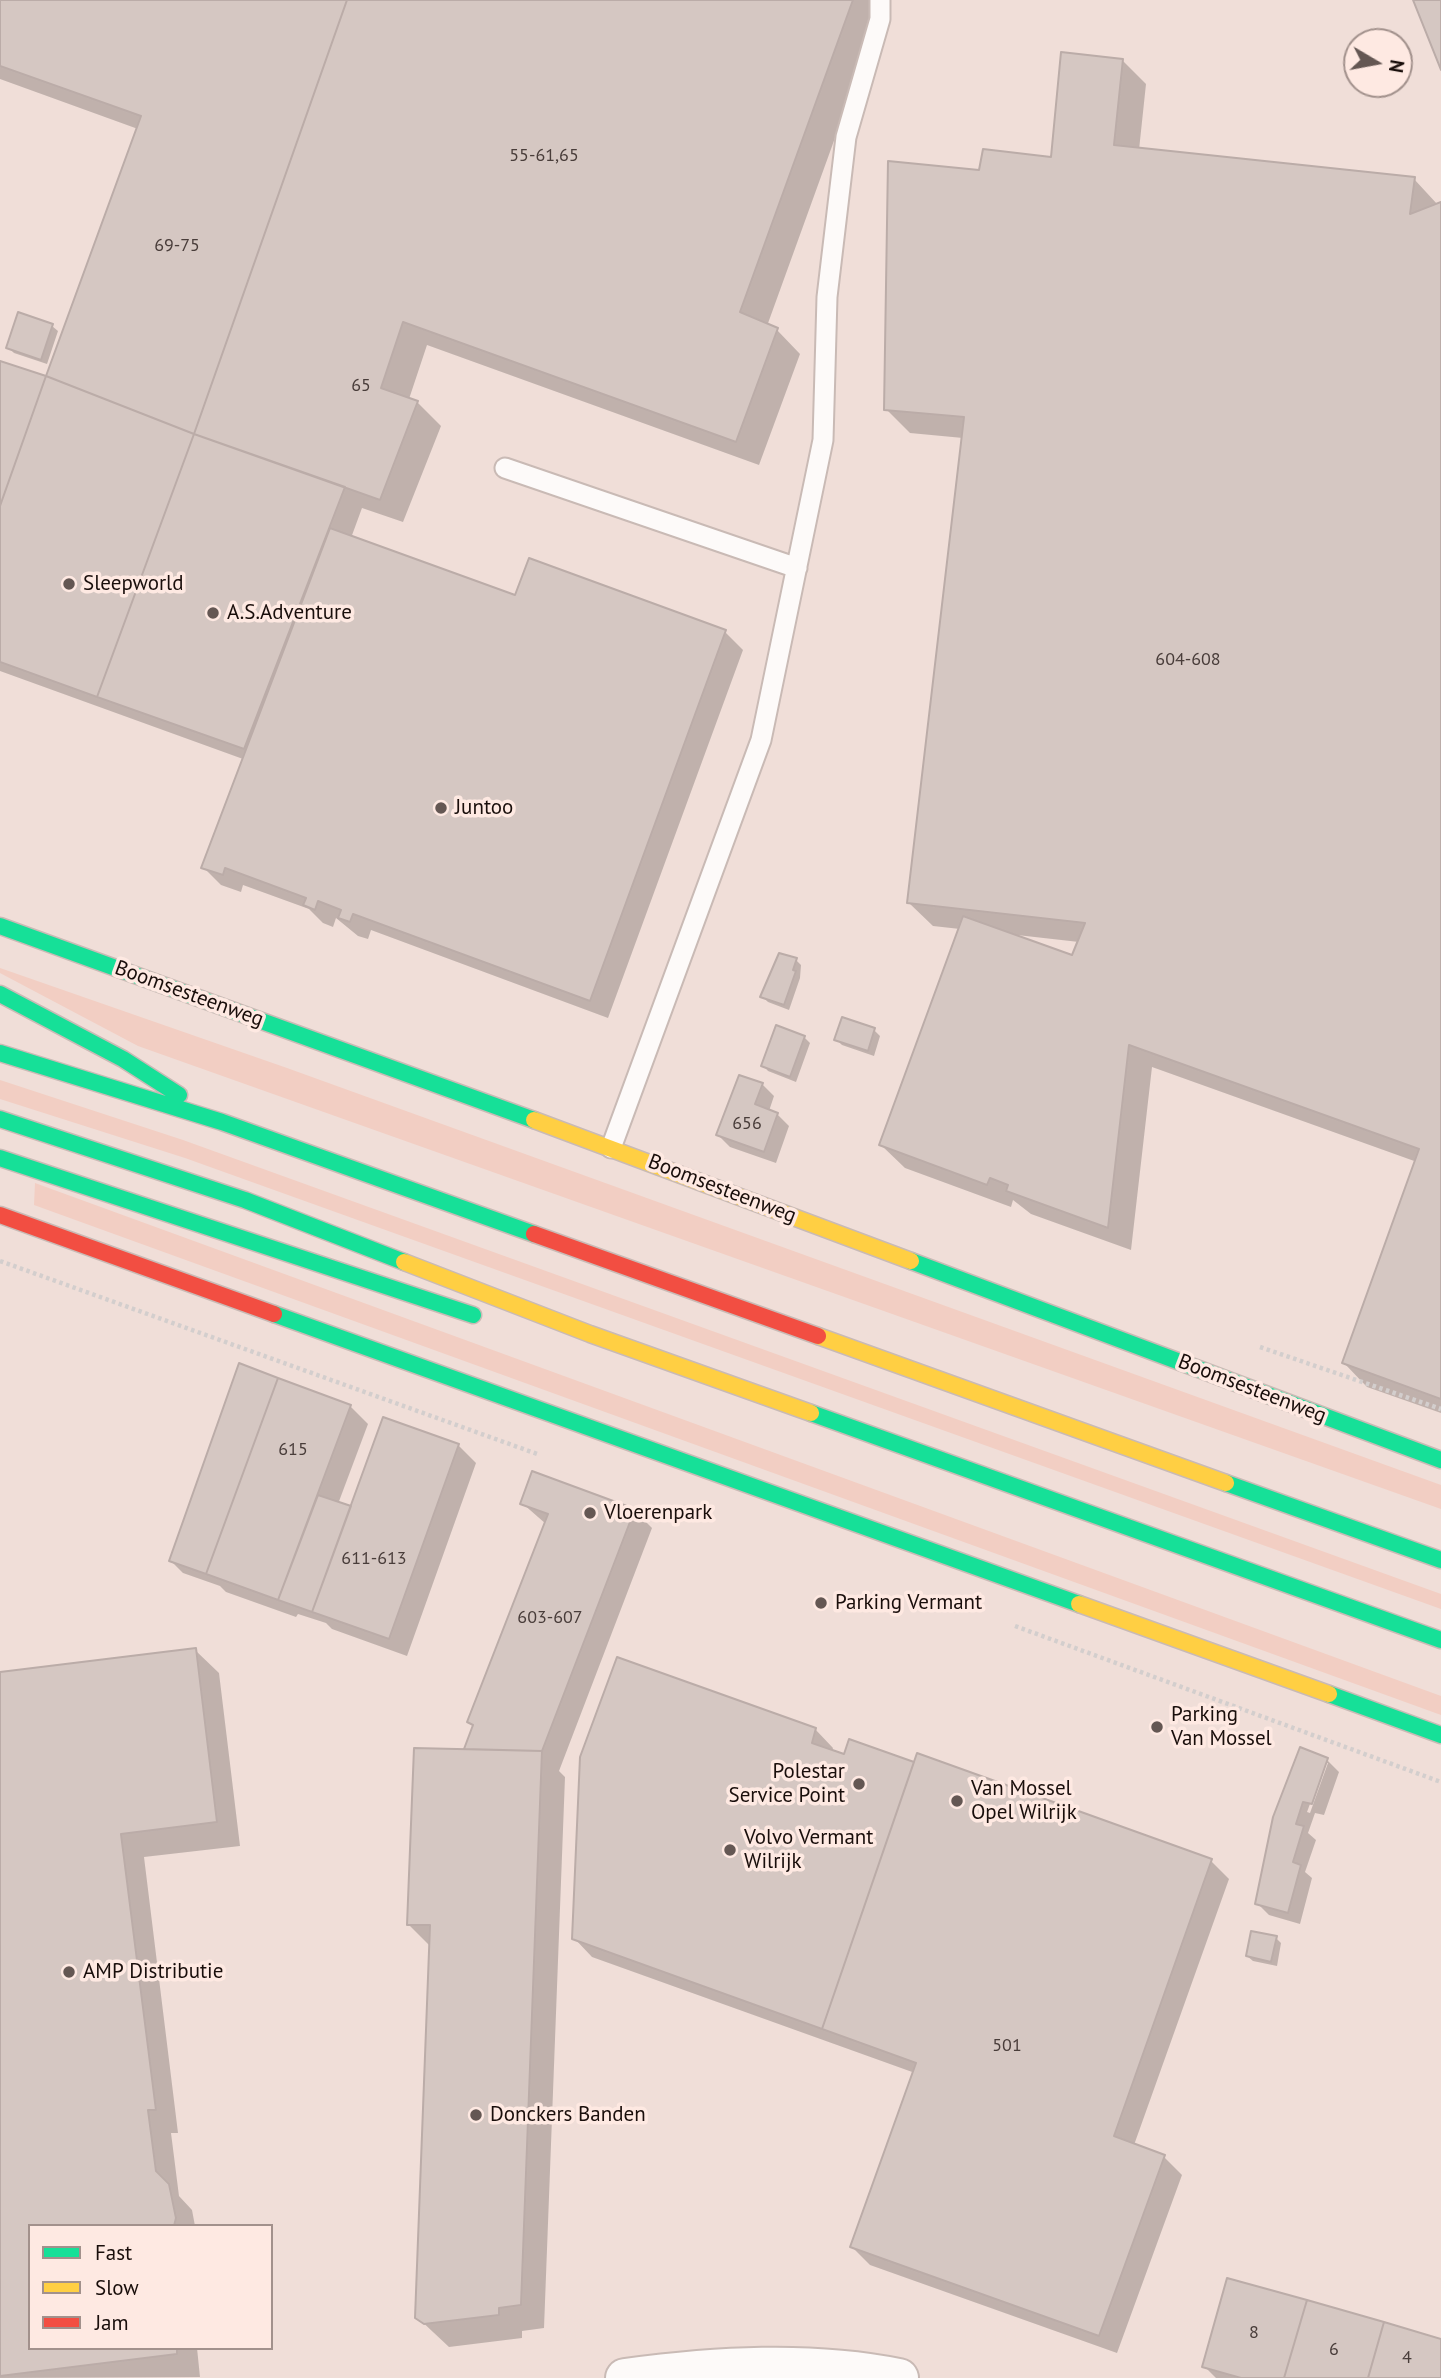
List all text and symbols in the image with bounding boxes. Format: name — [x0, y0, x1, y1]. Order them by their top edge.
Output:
north arrow — [1343, 28, 1413, 98]
text: N — [1384, 58, 1410, 75]
house number: 55-61,65 — [509, 145, 579, 167]
house number: 69-75 — [154, 235, 200, 257]
house number: 65 — [351, 375, 371, 397]
place label: Sleepworld — [83, 571, 184, 597]
marker: Sleepworld — [61, 576, 77, 592]
place label: A.S.Adventure — [227, 600, 352, 626]
marker: A.S.Adventure — [205, 605, 221, 621]
house number: 604-608 — [1155, 649, 1221, 671]
place label: Juntoo — [455, 795, 513, 821]
marker: Juntoo — [433, 800, 449, 816]
street label: Boomsesteenweg — [111, 955, 267, 1033]
house number: 656 — [732, 1113, 762, 1135]
street label: Boomsesteenweg — [644, 1149, 800, 1229]
street label: Boomsesteenweg — [1174, 1349, 1330, 1429]
house number: 615 — [278, 1439, 308, 1461]
place label: Vloerenpark — [604, 1500, 712, 1526]
marker: Vloerenpark — [582, 1505, 598, 1521]
house number: 611-613 — [341, 1548, 407, 1570]
place label: Parking Vermant — [835, 1590, 982, 1616]
marker: Parking Vermant — [813, 1595, 829, 1611]
house number: 603-607 — [517, 1607, 583, 1629]
place label: Parking Van Mossel — [1171, 1702, 1272, 1752]
marker: Parking Van Mossel — [1149, 1719, 1165, 1735]
place label: Polestar Service Point — [729, 1759, 845, 1809]
marker: Polestar Service Point — [851, 1776, 867, 1792]
place label: Van Mossel Opel Wilrijk — [971, 1776, 1077, 1826]
marker: Van Mossel Opel Wilrijk — [949, 1793, 965, 1809]
place label: Volvo Vermant Wilrijk — [744, 1825, 873, 1875]
marker: Volvo Vermant Wilrijk — [722, 1842, 738, 1858]
place label: AMP Distributie — [83, 1959, 223, 1985]
marker: AMP Distributie — [61, 1964, 77, 1980]
house number: 501 — [992, 2035, 1022, 2057]
place label: Donckers Banden — [490, 2102, 646, 2128]
marker: Donckers Banden — [468, 2107, 484, 2123]
legend — [28, 2224, 273, 2350]
text: Fast — [95, 2239, 132, 2266]
text: Slow — [95, 2274, 139, 2301]
text: Jam — [95, 2309, 129, 2336]
house number: 8 — [1249, 2322, 1259, 2344]
house number: 6 — [1329, 2339, 1339, 2361]
house number: 4 — [1402, 2347, 1412, 2369]

